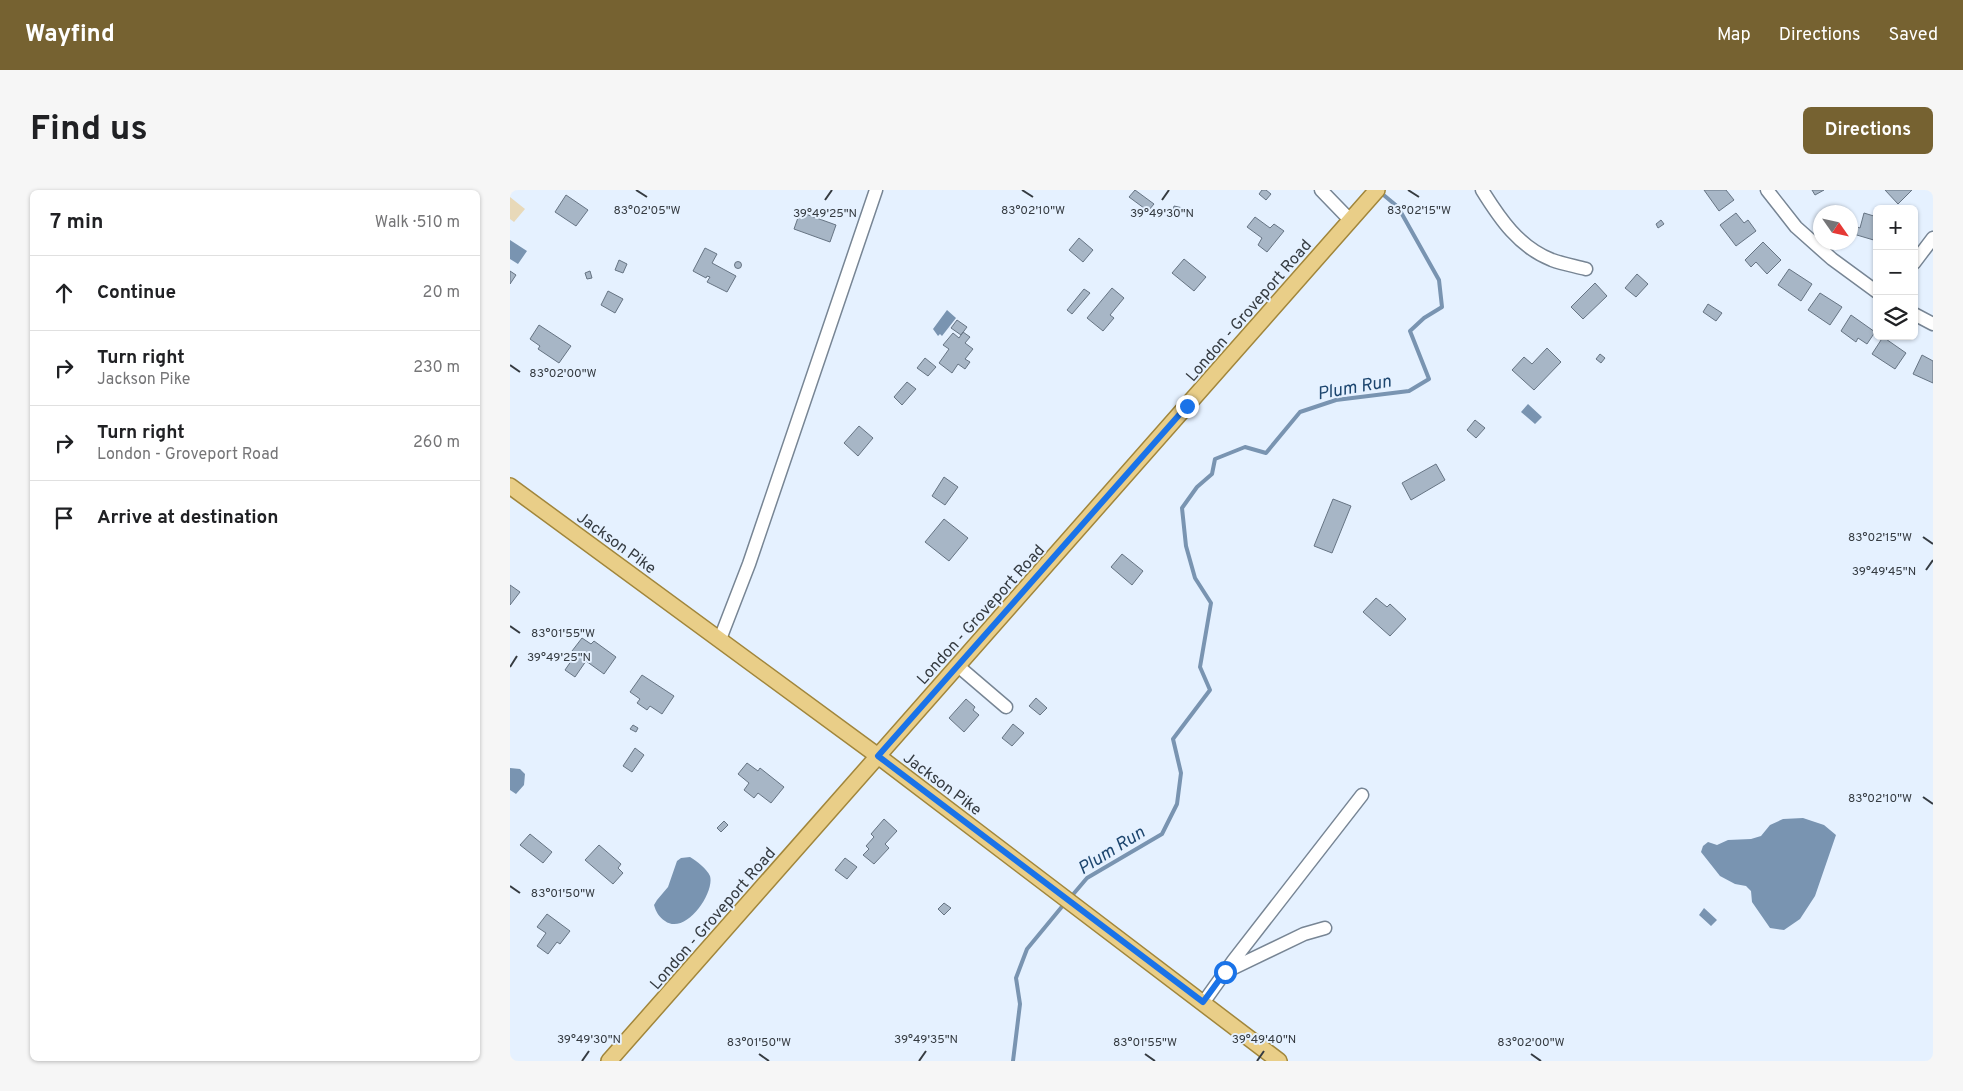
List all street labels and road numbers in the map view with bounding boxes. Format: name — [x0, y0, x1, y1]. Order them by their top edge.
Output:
street label: London - Groveport Road — [1182, 236, 1317, 386]
street label: Jackson Pike — [572, 508, 659, 579]
street label: London - Groveport Road — [913, 541, 1050, 690]
street label: Jackson Pike — [899, 749, 985, 821]
street label: London - Groveport Road — [646, 844, 781, 994]

